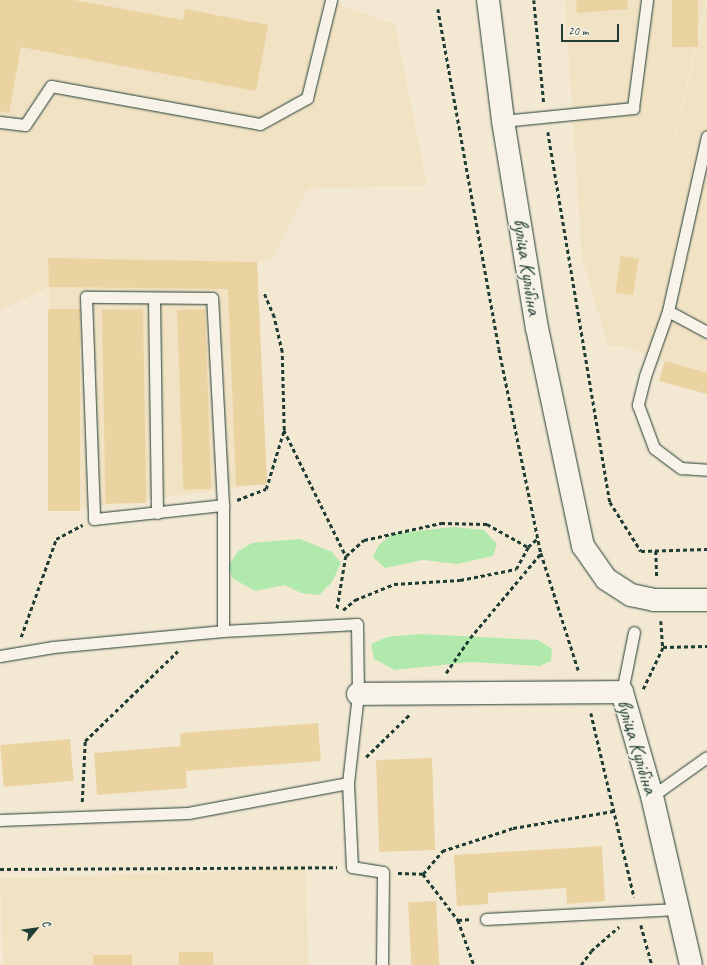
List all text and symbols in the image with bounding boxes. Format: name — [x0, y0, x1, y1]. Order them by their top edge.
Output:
scale bar — [563, 16, 621, 42]
text: 20 m — [568, 23, 588, 39]
street label: вуліца Кулібіна — [507, 217, 547, 317]
street label: вуліца Кулібіна — [611, 697, 663, 797]
north arrow — [16, 909, 56, 949]
text: С — [39, 917, 54, 929]

